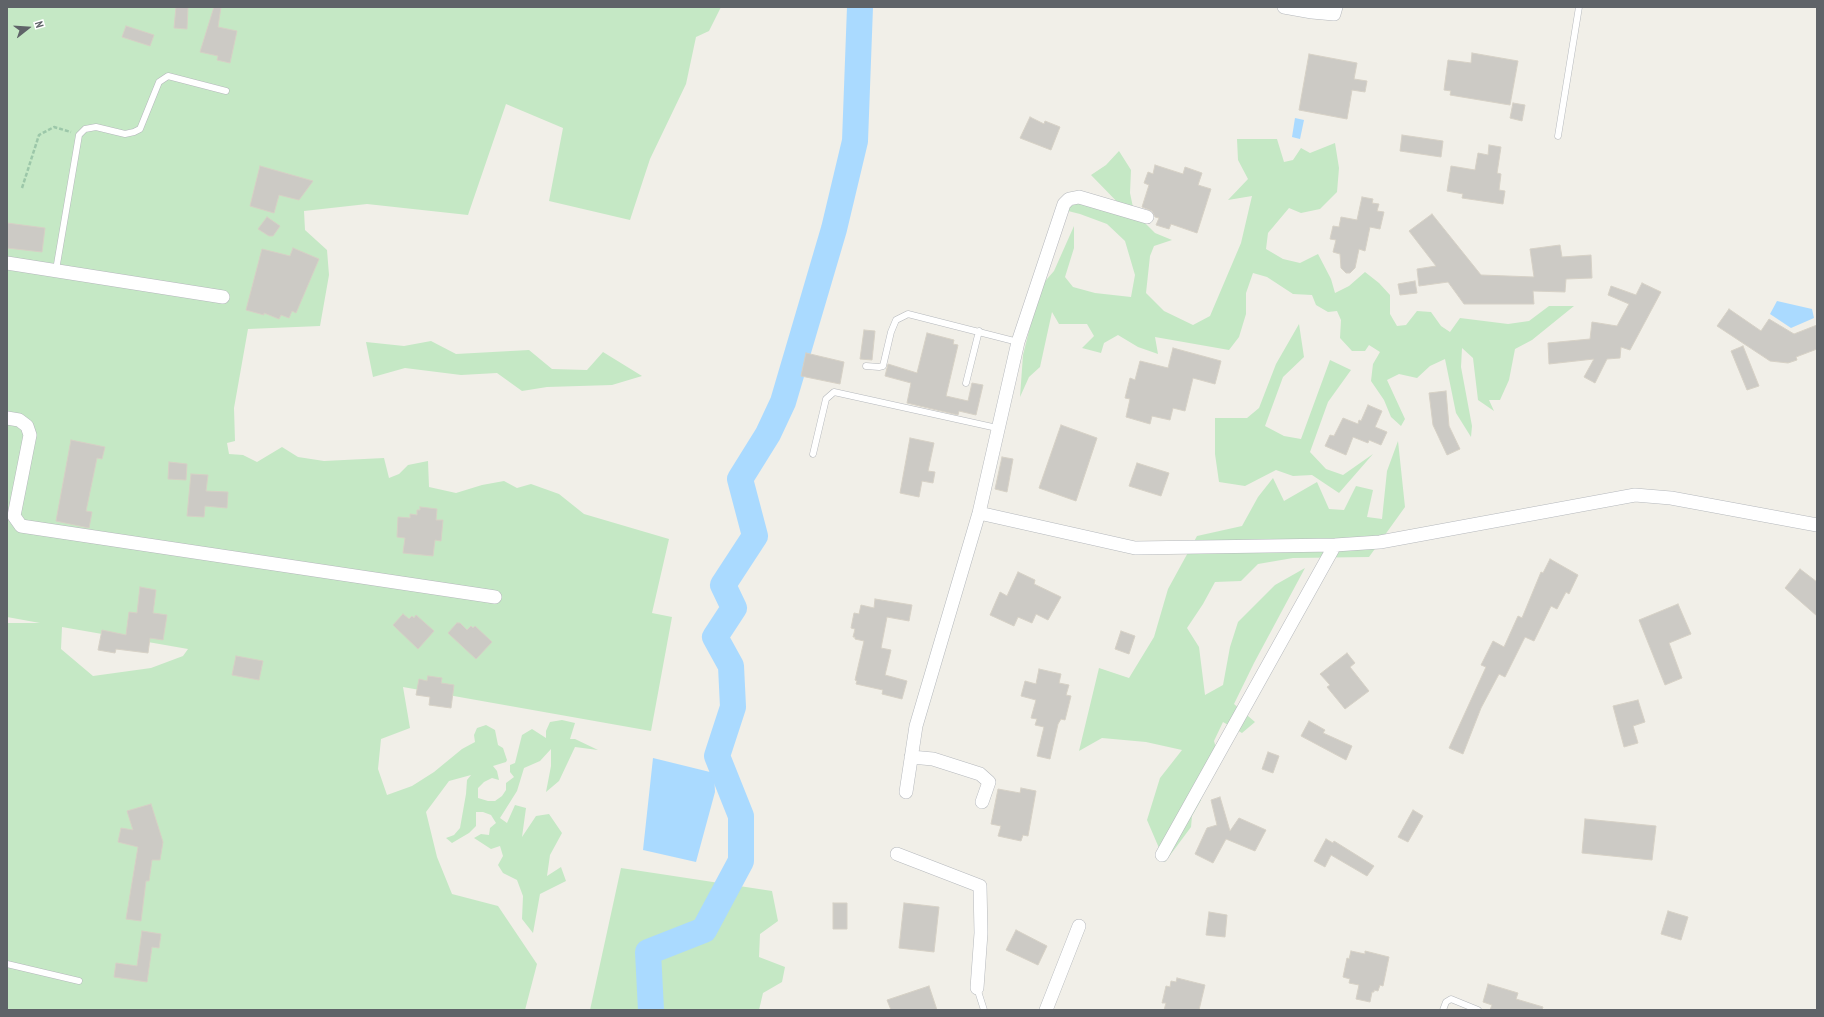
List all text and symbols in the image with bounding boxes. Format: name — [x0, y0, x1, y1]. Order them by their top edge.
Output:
north arrow — [8, 8, 48, 48]
text: N — [32, 20, 47, 29]

